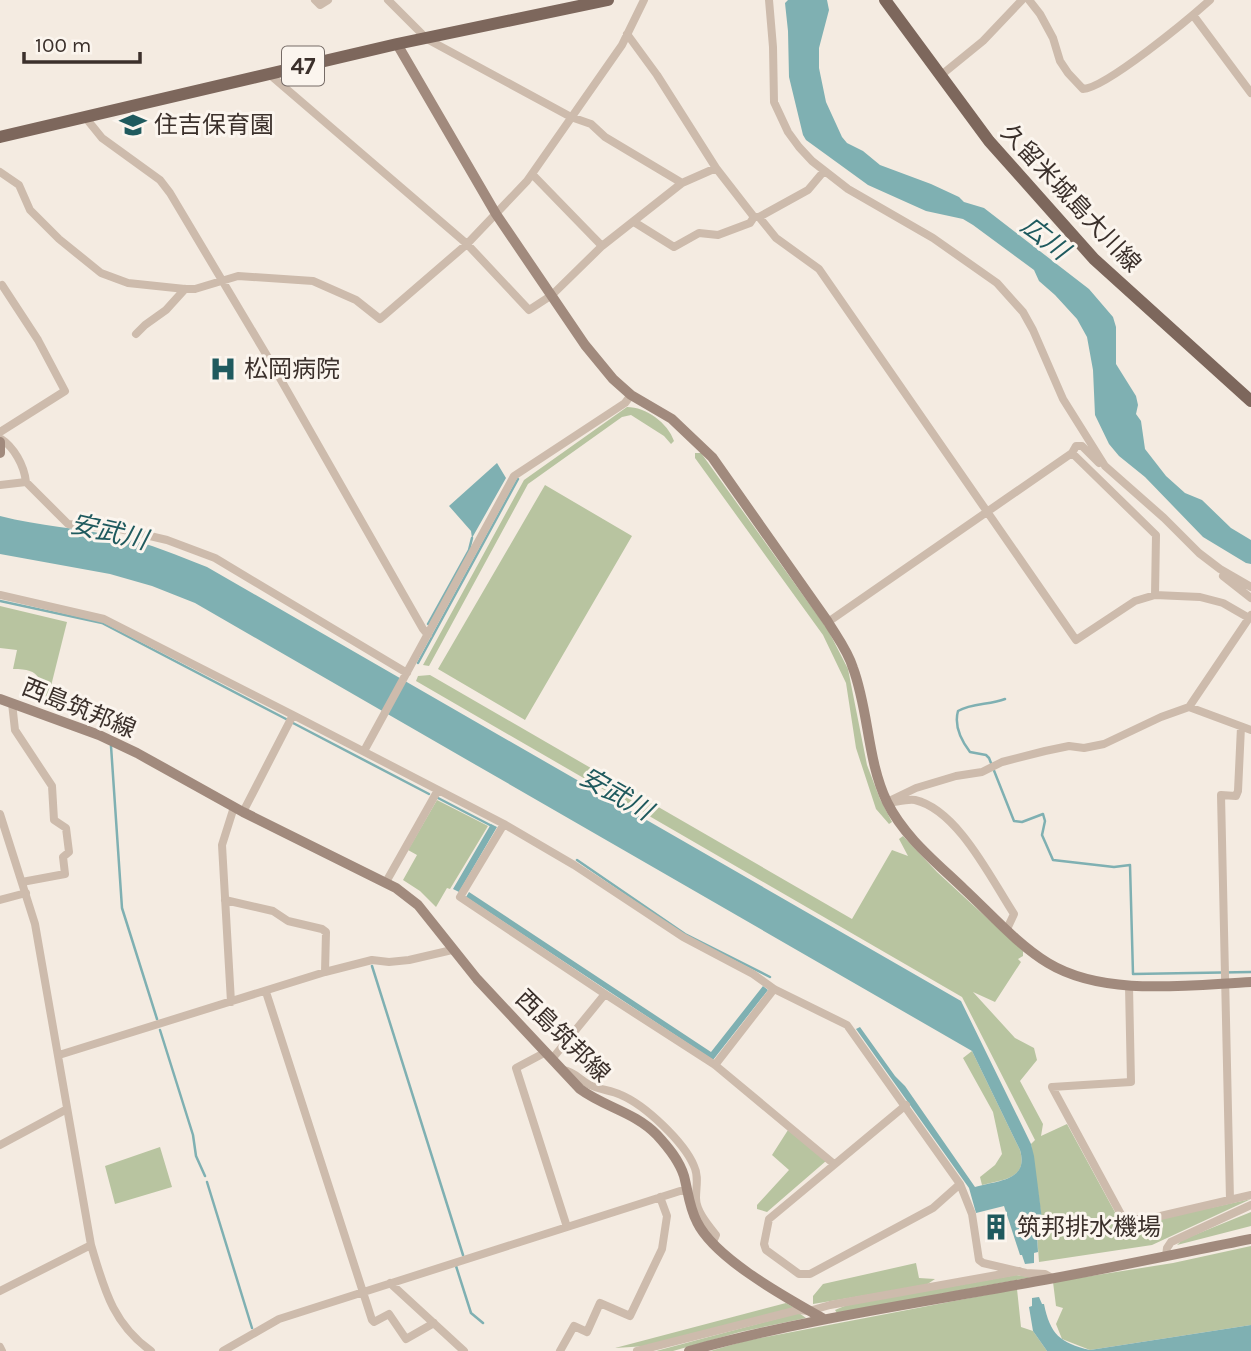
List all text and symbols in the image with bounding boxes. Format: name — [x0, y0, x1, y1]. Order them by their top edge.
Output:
scale bar — [24, 21, 140, 65]
text: 100 m — [35, 33, 92, 57]
road number: 47 — [282, 46, 324, 86]
school or university icon: 住吉保育園 — [118, 110, 148, 140]
place label: 住吉保育園 — [154, 111, 274, 139]
street label: 久留米城島大川線 — [995, 118, 1147, 278]
water label: 広川 — [1015, 210, 1077, 268]
hospital icon: 松岡病院 — [208, 354, 238, 384]
place label: 松岡病院 — [244, 355, 340, 383]
water label: 安武川 — [68, 508, 153, 557]
street label: 西島筑邦線 — [18, 673, 140, 743]
water label: 安武川 — [574, 761, 660, 828]
street label: 西島筑邦線 — [510, 984, 616, 1088]
building icon: 筑邦排水機場 — [981, 1212, 1011, 1242]
place label: 筑邦排水機場 — [1017, 1213, 1161, 1241]

